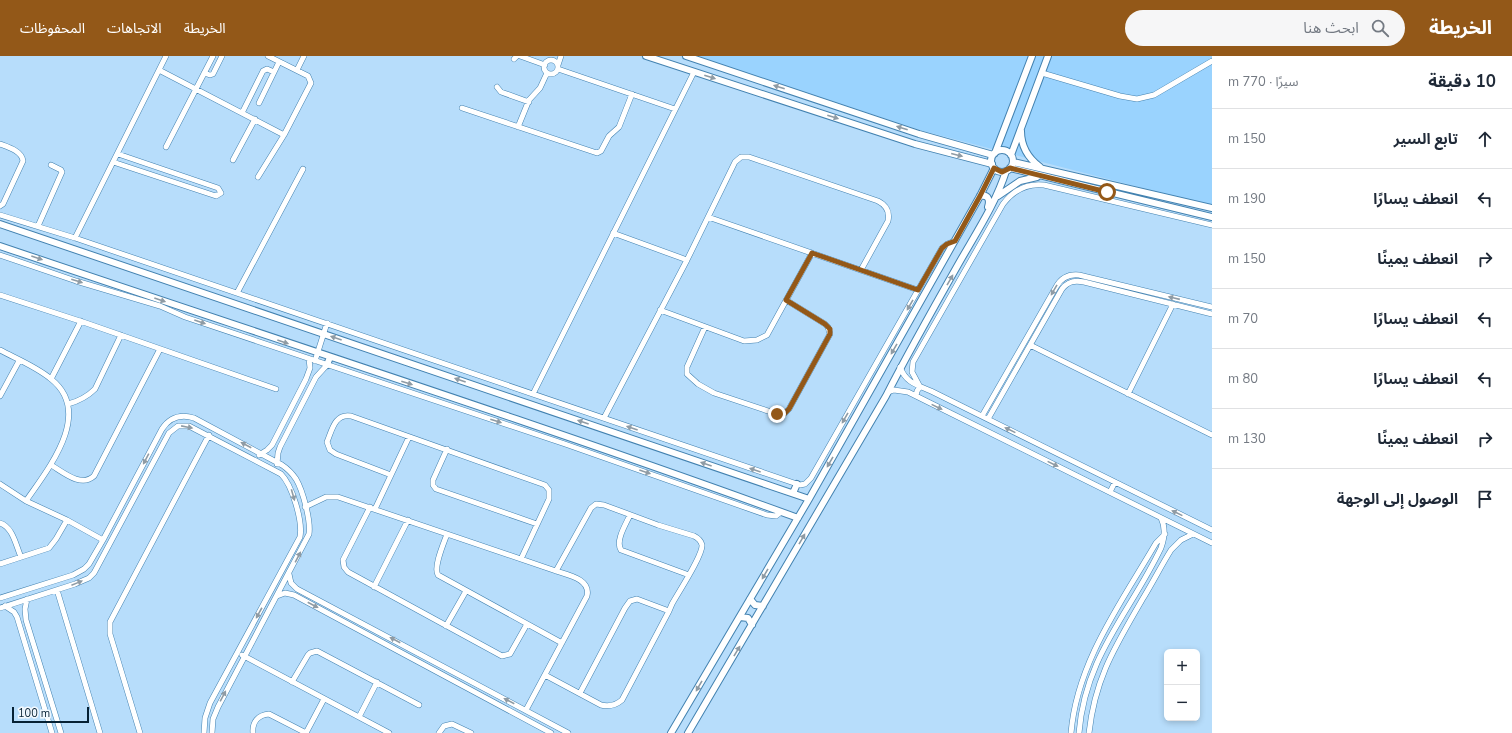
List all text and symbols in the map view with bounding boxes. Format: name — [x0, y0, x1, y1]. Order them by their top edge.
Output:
search box — [1125, 10, 1405, 46]
text: الخريطة — [1429, 15, 1492, 41]
icon: search — [1369, 17, 1391, 39]
text: ابحث هنا — [1303, 18, 1359, 38]
text: المحفوظات — [20, 19, 85, 38]
text: الاتجاهات — [107, 19, 162, 38]
text: الخريطة — [184, 19, 226, 38]
text: 10 دقيقة — [1428, 70, 1496, 93]
text: سيرًا · 770 m — [1228, 73, 1299, 91]
one-way arrow — [704, 74, 716, 80]
one-way arrow — [773, 84, 785, 90]
one-way arrow — [827, 114, 839, 120]
one-way arrow — [896, 125, 908, 131]
icon: ahead — [1474, 128, 1496, 150]
text: تابع السير — [1394, 129, 1458, 149]
text: 150 m — [1228, 130, 1266, 148]
one-way arrow — [952, 152, 964, 158]
route start — [1098, 183, 1116, 201]
icon: left — [1474, 188, 1496, 210]
text: انعطف يسارًا — [1373, 189, 1458, 209]
text: 190 m — [1228, 190, 1266, 208]
icon: right — [1474, 248, 1496, 270]
text: انعطف يمينًا — [1377, 249, 1458, 269]
text: 150 m — [1228, 250, 1266, 268]
one-way arrow — [31, 256, 43, 262]
one-way arrow — [946, 274, 953, 286]
one-way arrow — [71, 278, 83, 284]
one-way arrow — [1050, 284, 1057, 296]
one-way arrow — [1168, 295, 1180, 301]
one-way arrow — [154, 297, 166, 303]
one-way arrow — [906, 299, 913, 311]
icon: left — [1474, 308, 1496, 330]
text: انعطف يسارًا — [1373, 309, 1458, 329]
text: 70 m — [1228, 310, 1258, 328]
one-way arrow — [194, 320, 206, 326]
one-way arrow — [330, 335, 342, 341]
one-way arrow — [278, 339, 290, 345]
one-way arrow — [891, 343, 897, 355]
icon: left — [1474, 368, 1496, 390]
text: انعطف يسارًا — [1373, 369, 1458, 389]
text: 80 m — [1228, 370, 1258, 388]
one-way arrow — [453, 377, 465, 383]
one-way arrow — [401, 380, 413, 386]
one-way arrow — [931, 404, 942, 410]
route end — [768, 405, 786, 423]
one-way arrow — [842, 412, 849, 424]
one-way arrow — [490, 418, 502, 424]
one-way arrow — [576, 418, 588, 424]
one-way arrow — [181, 424, 194, 430]
one-way arrow — [626, 425, 638, 431]
one-way arrow — [1005, 427, 1016, 433]
icon: right — [1474, 428, 1496, 450]
text: انعطف يمينًا — [1377, 429, 1458, 449]
text: 130 m — [1228, 430, 1266, 448]
one-way arrow — [240, 442, 252, 449]
one-way arrow — [143, 453, 149, 464]
one-way arrow — [826, 456, 833, 468]
one-way arrow — [699, 460, 711, 466]
one-way arrow — [1047, 461, 1059, 467]
one-way arrow — [749, 466, 761, 472]
one-way arrow — [640, 469, 652, 475]
icon: arrive — [1474, 488, 1496, 510]
one-way arrow — [290, 489, 296, 501]
text: الوصول إلى الوجهة — [1337, 489, 1458, 509]
one-way arrow — [1171, 510, 1183, 516]
one-way arrow — [799, 533, 806, 545]
one-way arrow — [294, 551, 301, 563]
one-way arrow — [761, 568, 768, 580]
one-way arrow — [72, 580, 83, 586]
one-way arrow — [307, 602, 318, 609]
one-way arrow — [256, 608, 263, 619]
one-way arrow — [389, 637, 400, 643]
one-way arrow — [733, 645, 740, 657]
map controls — [1164, 649, 1200, 721]
button: + — [1164, 649, 1200, 685]
one-way arrow — [695, 680, 702, 692]
button: − — [1164, 685, 1200, 721]
one-way arrow — [220, 691, 227, 702]
one-way arrow — [503, 698, 515, 704]
scale bar — [12, 705, 89, 724]
text: 100 m — [18, 706, 50, 721]

